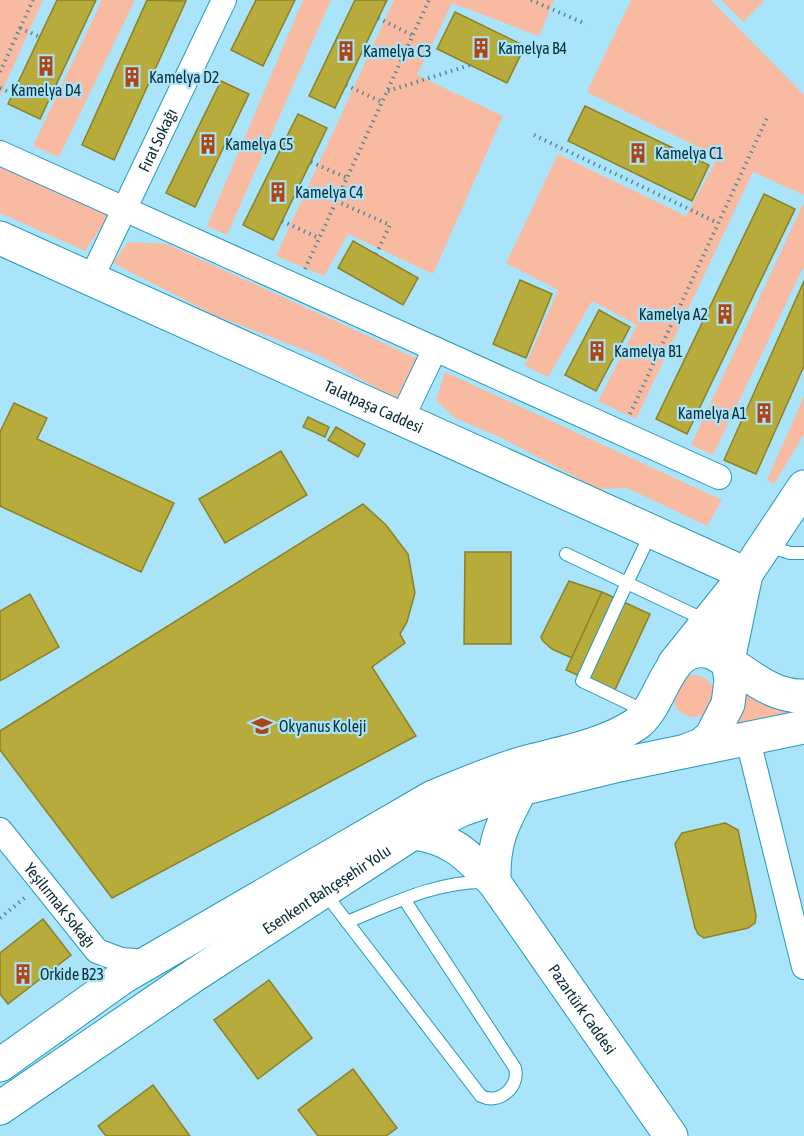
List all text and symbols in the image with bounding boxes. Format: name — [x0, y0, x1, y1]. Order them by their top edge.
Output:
building icon: Kamelya B4 — [469, 36, 493, 60]
building icon: Kamelya C3 — [334, 39, 358, 63]
place label: Kamelya B4 — [498, 39, 567, 58]
place label: Kamelya C3 — [363, 42, 432, 61]
building icon: Kamelya D4 — [34, 54, 58, 78]
building icon: Kamelya D2 — [120, 65, 144, 89]
place label: Kamelya D2 — [149, 68, 219, 87]
place label: Kamelya D4 — [11, 81, 81, 100]
street label: Fırat Sokağı — [134, 105, 180, 175]
building icon: Kamelya C5 — [196, 132, 220, 156]
place label: Kamelya C5 — [225, 135, 294, 154]
building icon: Kamelya C1 — [626, 141, 650, 165]
place label: Kamelya C1 — [655, 144, 724, 163]
building icon: Kamelya C4 — [266, 180, 290, 204]
place label: Kamelya C4 — [295, 183, 364, 202]
building icon: Kamelya A2 — [713, 302, 737, 326]
place label: Kamelya A2 — [639, 305, 708, 324]
building icon: Kamelya B1 — [585, 339, 609, 363]
place label: Kamelya B1 — [614, 342, 683, 361]
street label: Talatpaşa Caddesi — [322, 376, 426, 436]
building icon: Kamelya A1 — [752, 401, 776, 425]
place label: Kamelya A1 — [678, 404, 747, 423]
school or university icon: Okyanus Koleji — [250, 714, 274, 738]
place label: Okyanus Koleji — [279, 717, 366, 736]
street label: Esenkent Bahçeşehir Yolu — [259, 841, 394, 937]
street label: Yeşilırmak Sokağı — [21, 859, 99, 951]
street label: Pazartürk Caddesi — [545, 961, 620, 1058]
building icon: Orkide B23 — [11, 962, 35, 986]
place label: Orkide B23 — [40, 965, 104, 983]

